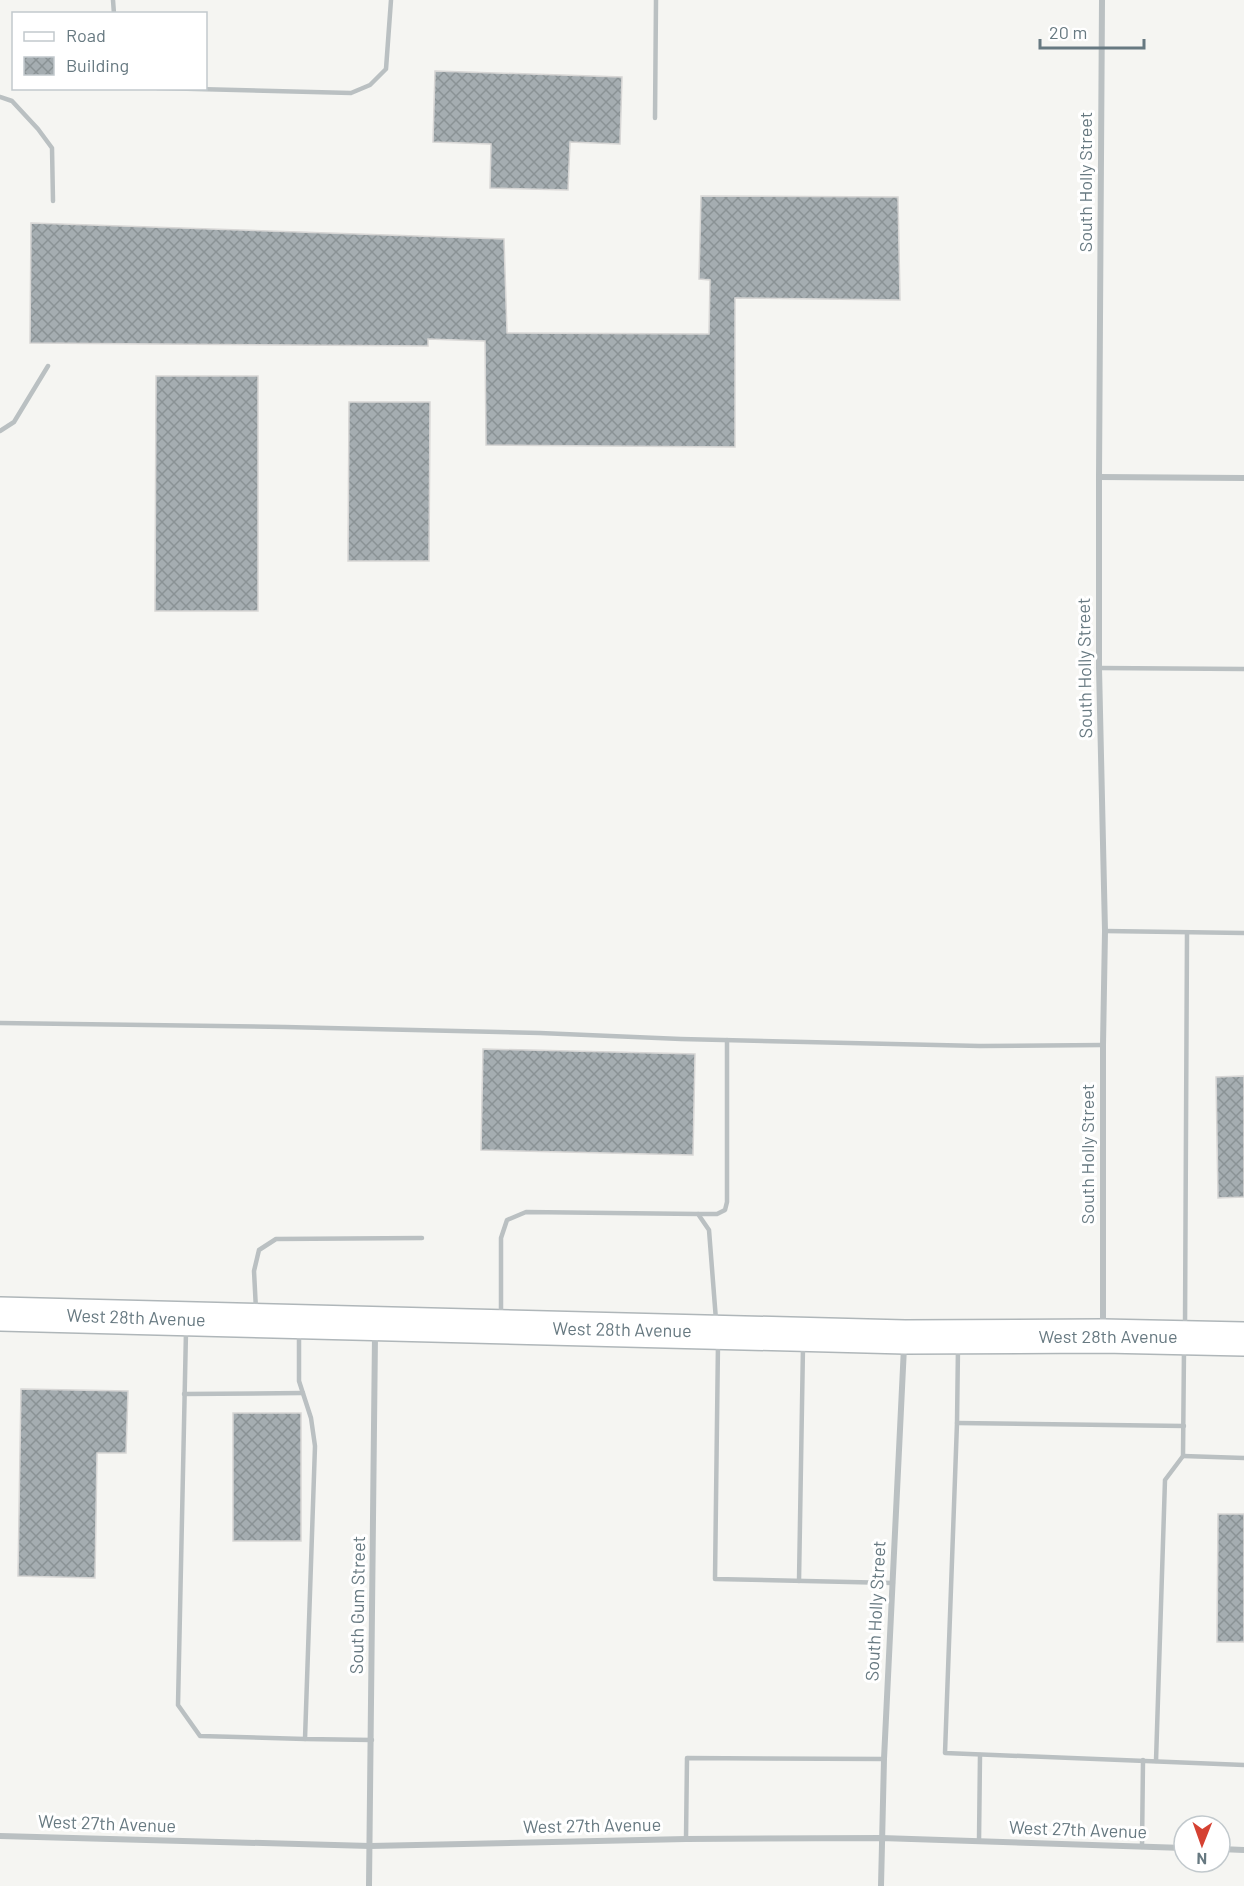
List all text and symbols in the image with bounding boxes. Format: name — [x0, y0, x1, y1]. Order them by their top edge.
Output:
legend — [12, 12, 207, 90]
scale bar — [1040, 12, 1144, 50]
text: 20 m — [1049, 21, 1087, 43]
text: Road — [66, 24, 106, 46]
text: Building — [66, 54, 129, 76]
street label: South Holly Street — [1074, 112, 1096, 252]
street label: South Holly Street — [1072, 597, 1096, 739]
street label: South Holly Street — [1076, 1084, 1098, 1224]
street label: West 28th Avenue — [66, 1304, 206, 1330]
street label: West 28th Avenue — [552, 1317, 692, 1341]
street label: West 28th Avenue — [1038, 1325, 1178, 1347]
street label: South Gum Street — [345, 1536, 369, 1674]
street label: South Holly Street — [860, 1540, 890, 1682]
street label: West 27th Avenue — [38, 1810, 177, 1836]
street label: West 27th Avenue — [523, 1813, 661, 1837]
north arrow — [1172, 1814, 1232, 1874]
street label: West 27th Avenue — [1009, 1816, 1148, 1842]
text: N — [1196, 1850, 1207, 1869]

